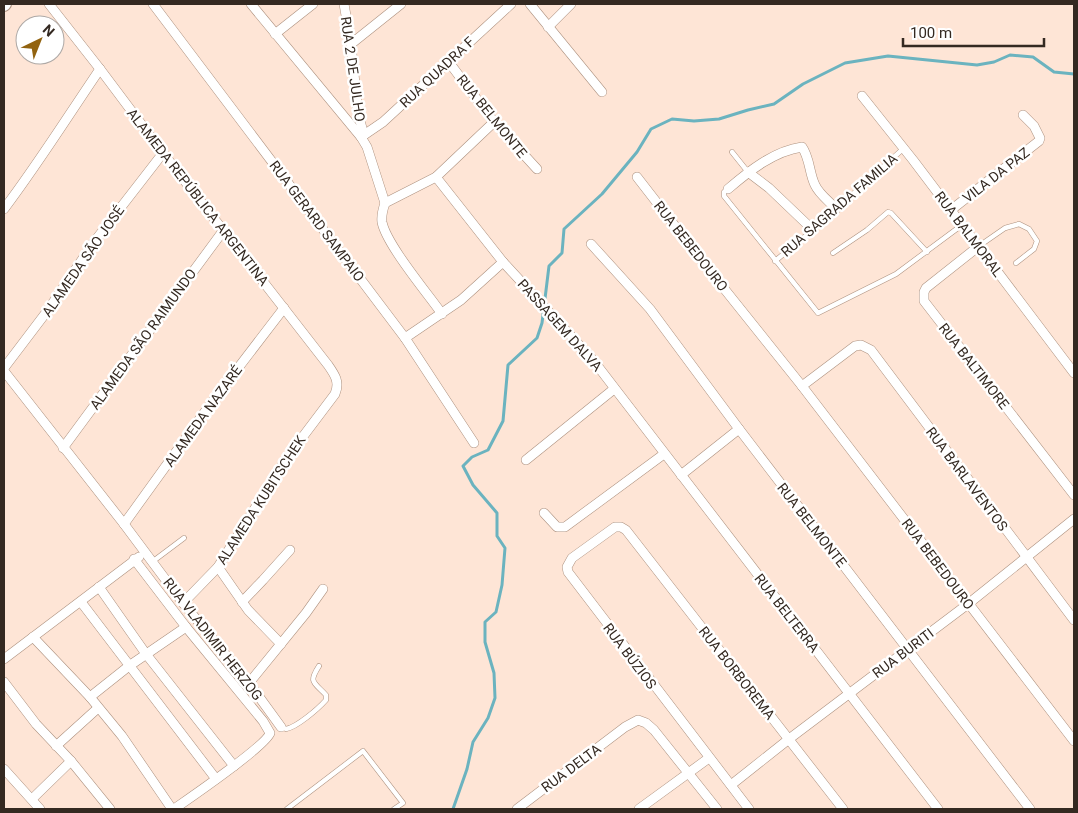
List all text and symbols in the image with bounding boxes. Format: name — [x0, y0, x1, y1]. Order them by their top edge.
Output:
north arrow — [15, 15, 65, 65]
street label: RUA 2 DE JULHO — [338, 15, 368, 123]
scale bar — [903, 15, 1044, 47]
text: N — [40, 21, 58, 40]
text: 100 m — [910, 24, 952, 42]
street label: RUA QUADRA F — [396, 33, 478, 111]
street label: RUA BELMONTE — [454, 71, 530, 161]
street label: ALAMEDA REPÚBLICA ARGENTINA — [124, 105, 273, 289]
street label: VILA DA PAZ — [960, 144, 1032, 206]
street label: RUA SAGRADA FAMILIA — [778, 150, 900, 260]
street label: RUA GERARD SAMPAIO — [266, 158, 368, 284]
street label: RUA BALMORAL — [932, 188, 1007, 280]
street label: RUA BEBEDOURO — [651, 198, 731, 294]
street label: ALAMEDA SÃO JOSÉ — [38, 202, 127, 320]
street label: ALAMEDA SÃO RAIMUNDO — [86, 265, 199, 412]
street label: PASSAGEM DALVA — [515, 276, 605, 374]
street label: RUA BALTIMORE — [936, 320, 1012, 412]
street label: ALAMEDA NAZARÉ — [160, 362, 245, 470]
street label: RUA BARLAVENTOS — [923, 424, 1011, 534]
street label: ALAMEDA KUBITSCHEK — [213, 432, 309, 567]
street label: RUA BELMONTE — [774, 480, 850, 570]
street label: RUA BEBEDOURO — [899, 515, 977, 613]
street label: RUA BELTERRA — [751, 571, 823, 655]
street label: RUA VLADIMIR HERZOG — [160, 575, 266, 703]
street label: RUA BÚZIOS — [600, 619, 661, 692]
street label: RUA BORBOREMA — [696, 623, 778, 723]
street label: RUA BURITI — [869, 625, 937, 681]
street label: RUA DELTA — [538, 741, 604, 795]

